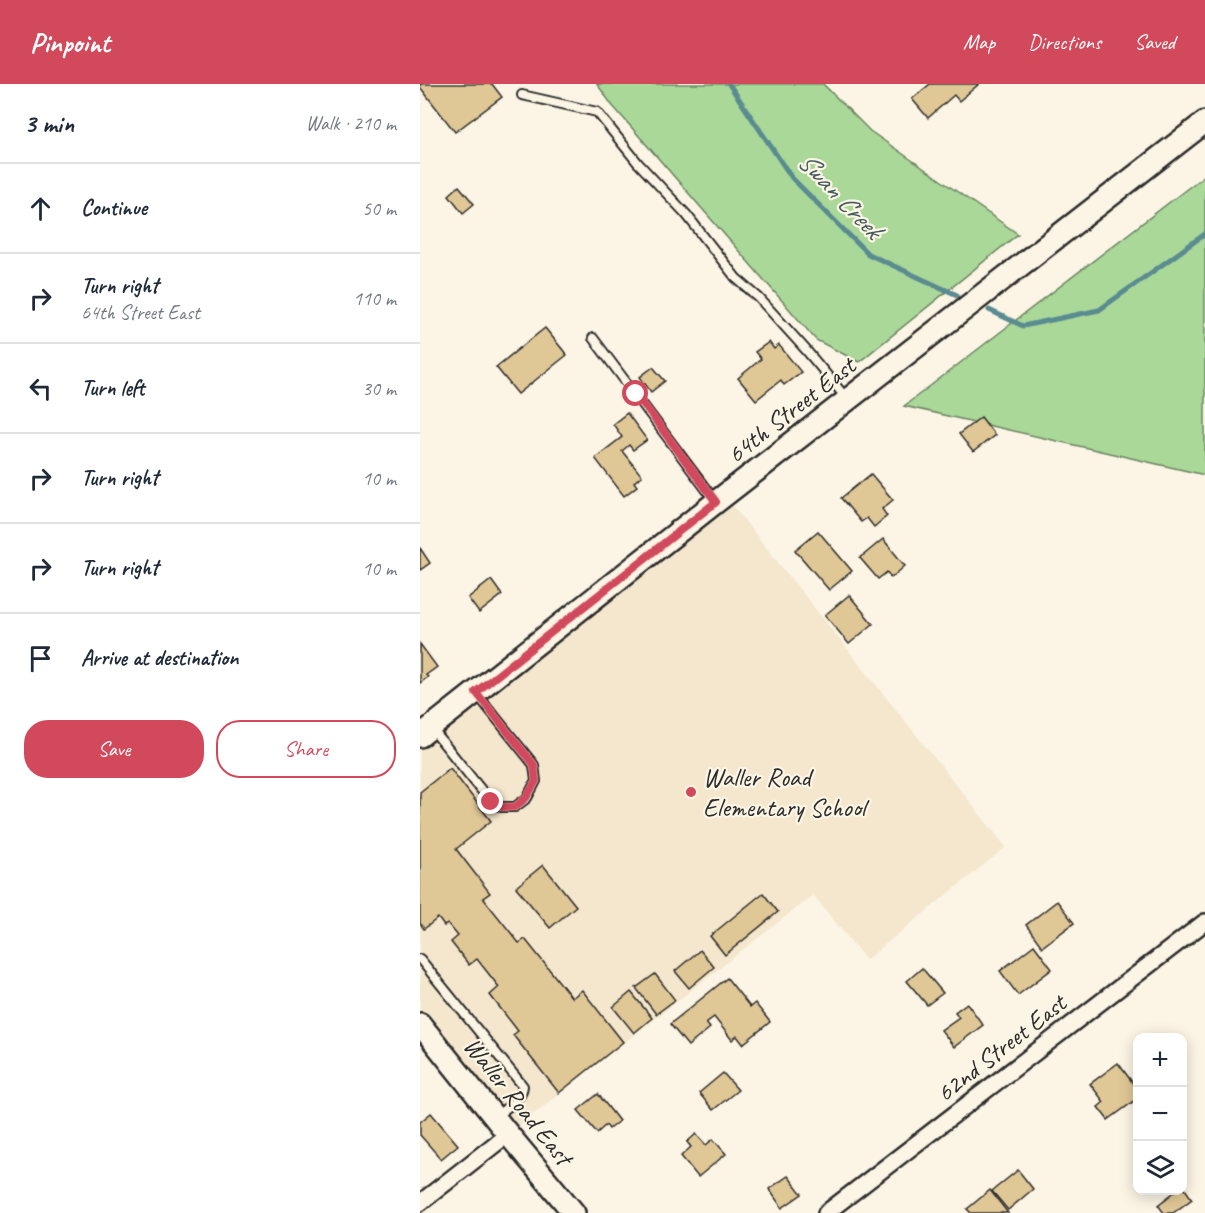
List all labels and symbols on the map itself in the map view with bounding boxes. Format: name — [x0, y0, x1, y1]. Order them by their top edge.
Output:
water label: Swan Creek — [791, 145, 893, 249]
street label: 64th Street East — [720, 348, 864, 471]
route start — [622, 380, 648, 406]
place label: Waller Road Elementary School — [703, 761, 870, 824]
marker: Waller Road Elementary School — [684, 785, 698, 799]
route end — [477, 788, 503, 814]
street label: 62nd Street East — [929, 986, 1074, 1109]
street label: Waller Road East — [456, 1030, 582, 1174]

